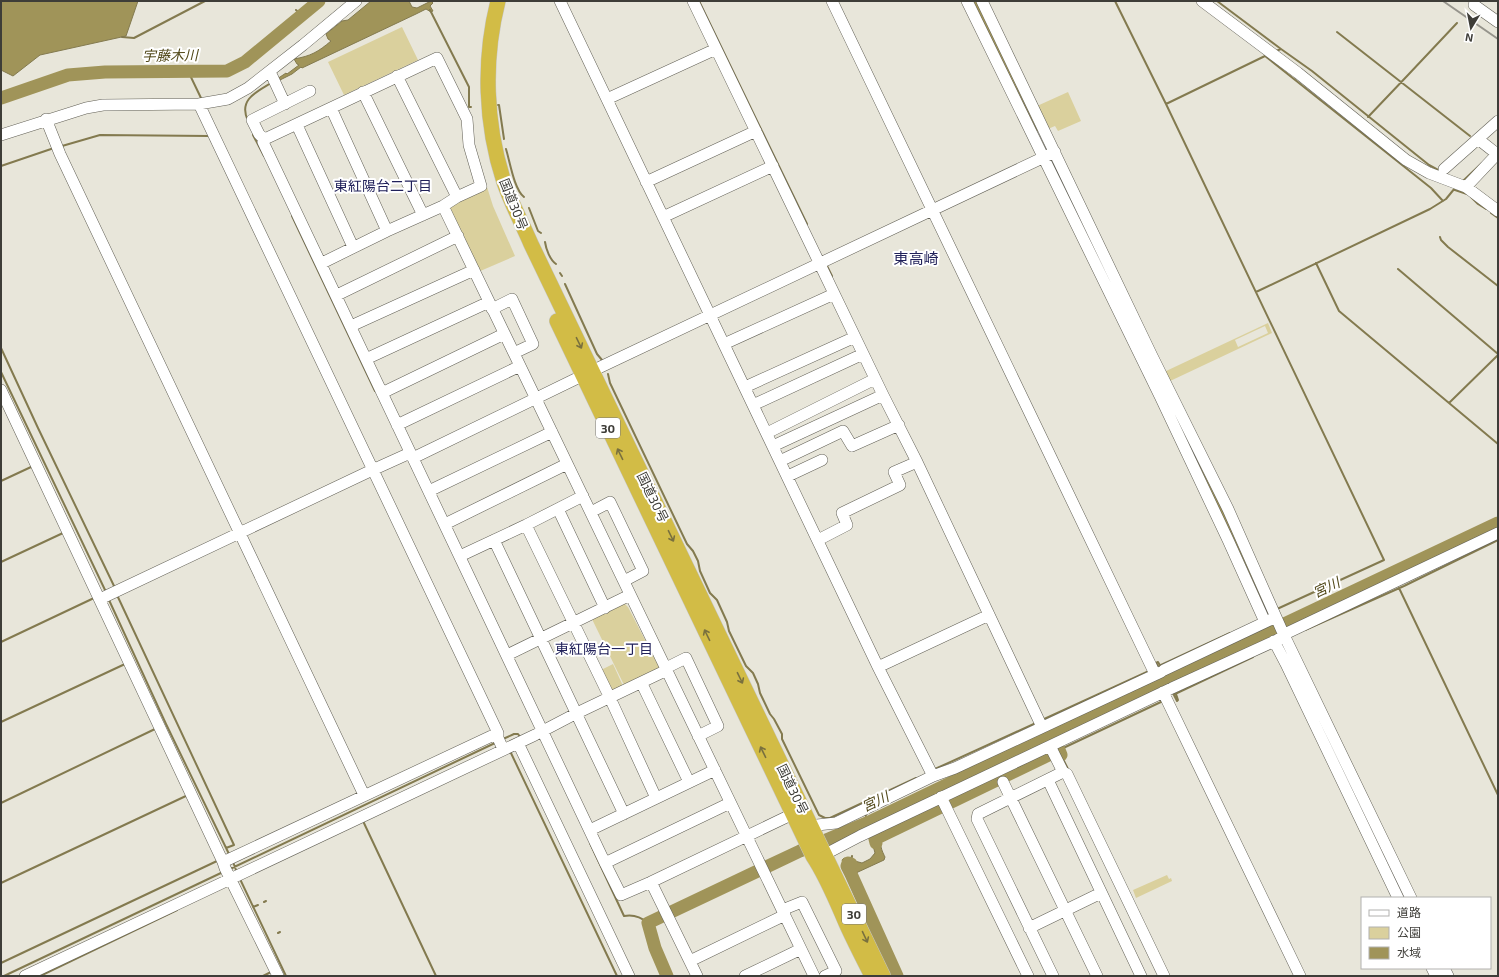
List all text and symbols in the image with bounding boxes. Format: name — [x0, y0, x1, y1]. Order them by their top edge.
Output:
north arrow — [1451, 8, 1491, 48]
text: N — [1464, 31, 1474, 45]
water label: 宇藤木川 — [142, 46, 200, 64]
street label: 国道30号 — [496, 176, 532, 232]
district label: 東紅陽台二丁目 — [334, 177, 432, 194]
district label: 東高崎 — [893, 249, 939, 267]
one-way arrow — [576, 337, 583, 349]
road number: 30 — [596, 418, 620, 438]
one-way arrow — [616, 449, 623, 461]
street label: 国道30号 — [634, 469, 672, 525]
one-way arrow — [668, 530, 676, 542]
water label: 宮川 — [1310, 573, 1344, 601]
one-way arrow — [703, 629, 710, 641]
district label: 東紅陽台一丁目 — [555, 640, 653, 657]
one-way arrow — [737, 672, 744, 684]
one-way arrow — [759, 746, 766, 758]
street label: 国道30号 — [774, 761, 812, 817]
water label: 宮川 — [859, 787, 893, 815]
legend — [1361, 897, 1491, 969]
road number: 30 — [842, 904, 866, 924]
text: 道路 — [1397, 905, 1421, 919]
text: 公園 — [1397, 925, 1421, 939]
one-way arrow — [862, 931, 869, 943]
text: 水域 — [1397, 945, 1421, 959]

